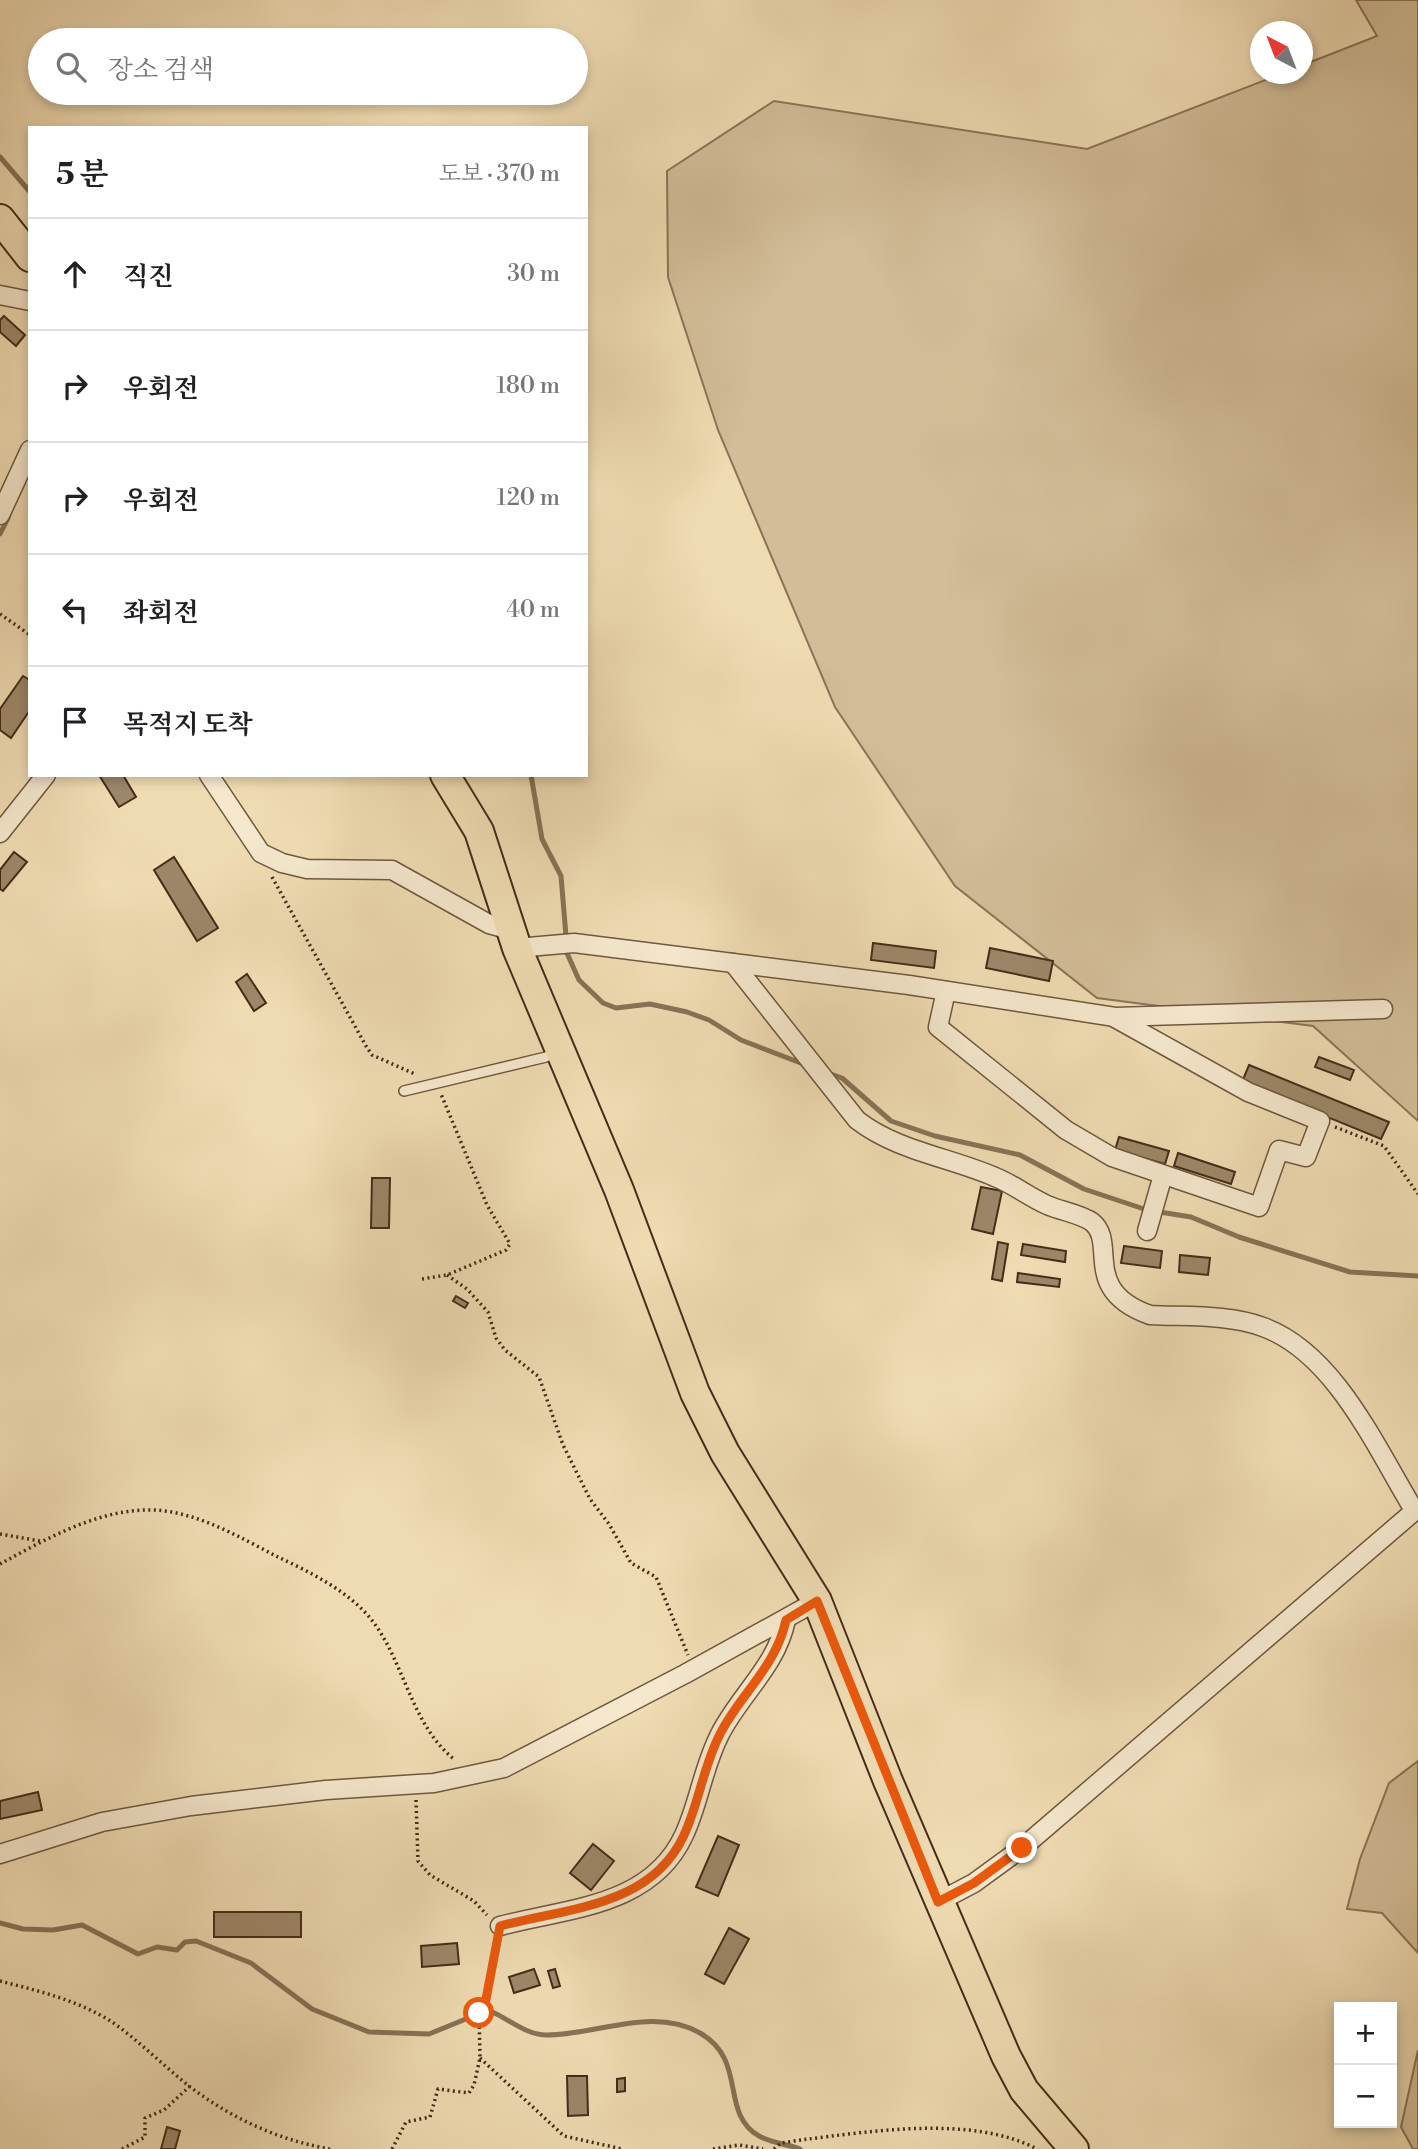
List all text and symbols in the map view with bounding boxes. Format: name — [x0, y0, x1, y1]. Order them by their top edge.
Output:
north arrow — [1250, 21, 1313, 84]
search box — [28, 28, 588, 105]
icon: search — [52, 48, 90, 86]
text: 장소 검색 — [108, 54, 214, 86]
text: 5 분 — [56, 156, 108, 194]
text: 도보 · 370 m — [439, 160, 560, 188]
icon: ahead — [56, 255, 94, 293]
text: 30 m — [507, 260, 560, 288]
text: 직진 — [123, 261, 173, 293]
icon: right — [56, 367, 94, 405]
text: 180 m — [496, 372, 560, 400]
text: 우회전 — [123, 373, 198, 405]
icon: right — [56, 479, 94, 517]
text: 120 m — [496, 484, 560, 512]
text: 우회전 — [123, 485, 198, 517]
icon: left — [56, 591, 94, 629]
text: 40 m — [506, 596, 560, 624]
text: 좌회전 — [123, 597, 198, 629]
icon: arrive — [56, 703, 94, 741]
text: 목적지 도착 — [123, 709, 253, 741]
route end — [1006, 1832, 1037, 1863]
route start — [463, 1997, 494, 2028]
map controls — [1334, 2002, 1397, 2128]
button: + — [1334, 2002, 1397, 2065]
button: − — [1334, 2065, 1397, 2128]

